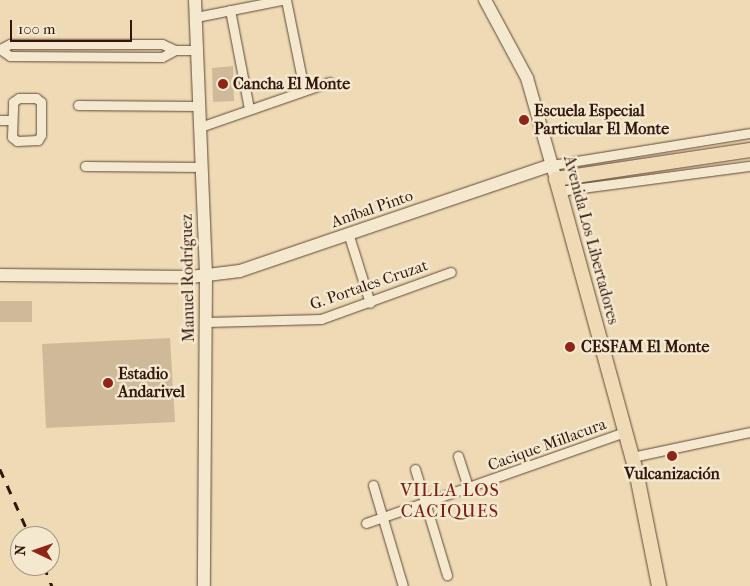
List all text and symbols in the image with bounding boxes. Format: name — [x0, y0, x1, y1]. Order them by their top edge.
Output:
scale bar — [12, 10, 135, 42]
text: 100 m — [18, 20, 56, 38]
place label: Cancha El Monte — [233, 74, 350, 94]
marker: Cancha El Monte — [217, 78, 229, 90]
place label: Escuela Especial Particular El Monte — [534, 101, 669, 139]
marker: Escuela Especial Particular El Monte — [518, 114, 530, 126]
street label: Avenida Los Libertadores — [559, 153, 623, 327]
street label: Aníbal Pinto — [329, 186, 415, 232]
street label: Manuel Rodríguez — [177, 214, 199, 342]
street label: G. Portales Cruzat — [307, 256, 431, 314]
place label: CESFAM El Monte — [581, 337, 709, 357]
marker: CESFAM El Monte — [563, 340, 577, 354]
place label: Estadio Andarivel — [118, 364, 185, 402]
marker: Estadio Andarivel — [102, 377, 114, 389]
street label: Cacique Millacura — [485, 415, 609, 475]
marker: Vulcanización — [666, 450, 678, 462]
place label: Vulcanización — [624, 464, 720, 484]
district label: VILLA LOS CACIQUES — [399, 481, 501, 524]
north arrow — [10, 526, 60, 576]
text: N — [12, 544, 29, 556]

